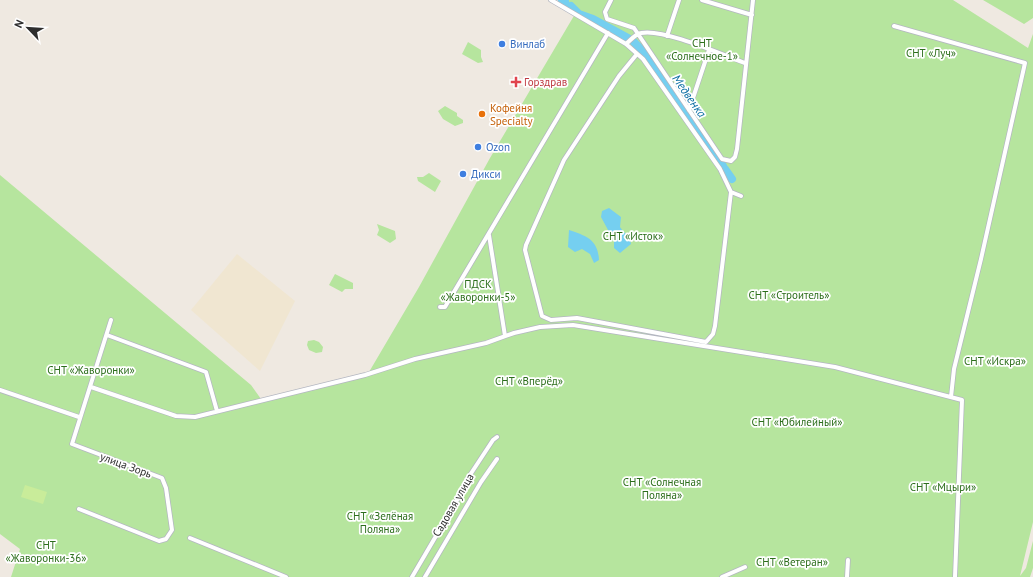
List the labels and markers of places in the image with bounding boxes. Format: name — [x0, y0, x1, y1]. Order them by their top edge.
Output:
place label: Винлаб — [510, 37, 545, 51]
marker: Винлаб — [497, 39, 507, 49]
place label: Горздрав — [524, 75, 567, 89]
marker: Горздрав — [511, 77, 521, 87]
place label: Кофейня Specialty — [490, 101, 534, 128]
marker: Кофейня Specialty — [477, 109, 487, 119]
place label: Ozon — [486, 140, 510, 154]
marker: Ozon — [473, 142, 483, 152]
place label: Дикси — [471, 167, 500, 181]
marker: Дикси — [458, 169, 468, 179]

